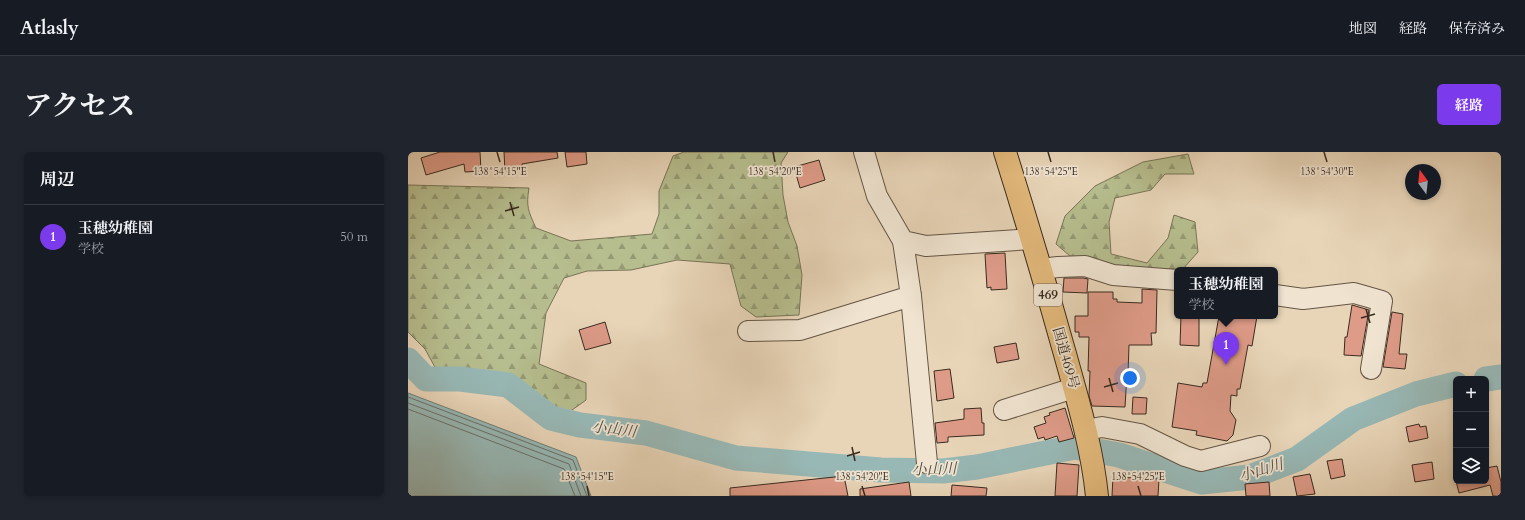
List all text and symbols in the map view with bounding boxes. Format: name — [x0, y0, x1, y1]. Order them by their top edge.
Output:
text: Atlasly — [20, 15, 79, 41]
text: 地図 — [1349, 19, 1377, 38]
text: 経路 — [1399, 19, 1427, 38]
text: 保存済み — [1449, 19, 1505, 38]
button: 経路 — [1437, 84, 1501, 125]
text: アクセス — [24, 87, 135, 125]
north arrow — [1405, 164, 1441, 200]
text: 138°54'15"E — [473, 165, 527, 179]
text: 138°54'20"E — [748, 165, 802, 179]
text: 138°54'25"E — [1024, 165, 1078, 179]
text: 138°54'30"E — [1300, 165, 1354, 179]
text: 周辺 — [40, 168, 74, 191]
text: 玉穂幼稚園 — [78, 218, 153, 238]
text: 1 — [50, 228, 56, 246]
text: 50 m — [340, 228, 368, 246]
text: 学校 — [78, 240, 104, 258]
popup — [1174, 267, 1278, 319]
text: 玉穂幼稚園 — [1188, 274, 1264, 294]
road number: 469 — [1034, 284, 1062, 306]
text: 学校 — [1188, 296, 1215, 314]
street label: 国道469号 — [1048, 325, 1084, 391]
pin: 1 — [1213, 332, 1239, 365]
your location — [1120, 368, 1140, 388]
map controls — [1453, 376, 1489, 484]
button: + — [1453, 376, 1489, 412]
button: − — [1453, 412, 1489, 448]
water label: 小山川 — [590, 416, 640, 442]
button: layers — [1453, 448, 1489, 484]
water label: 小山川 — [1237, 453, 1287, 486]
water label: 小山川 — [911, 458, 959, 480]
text: 138°54'15"E — [560, 470, 614, 484]
text: 138°54'20"E — [835, 470, 889, 484]
text: 138°54'25"E — [1111, 470, 1165, 484]

